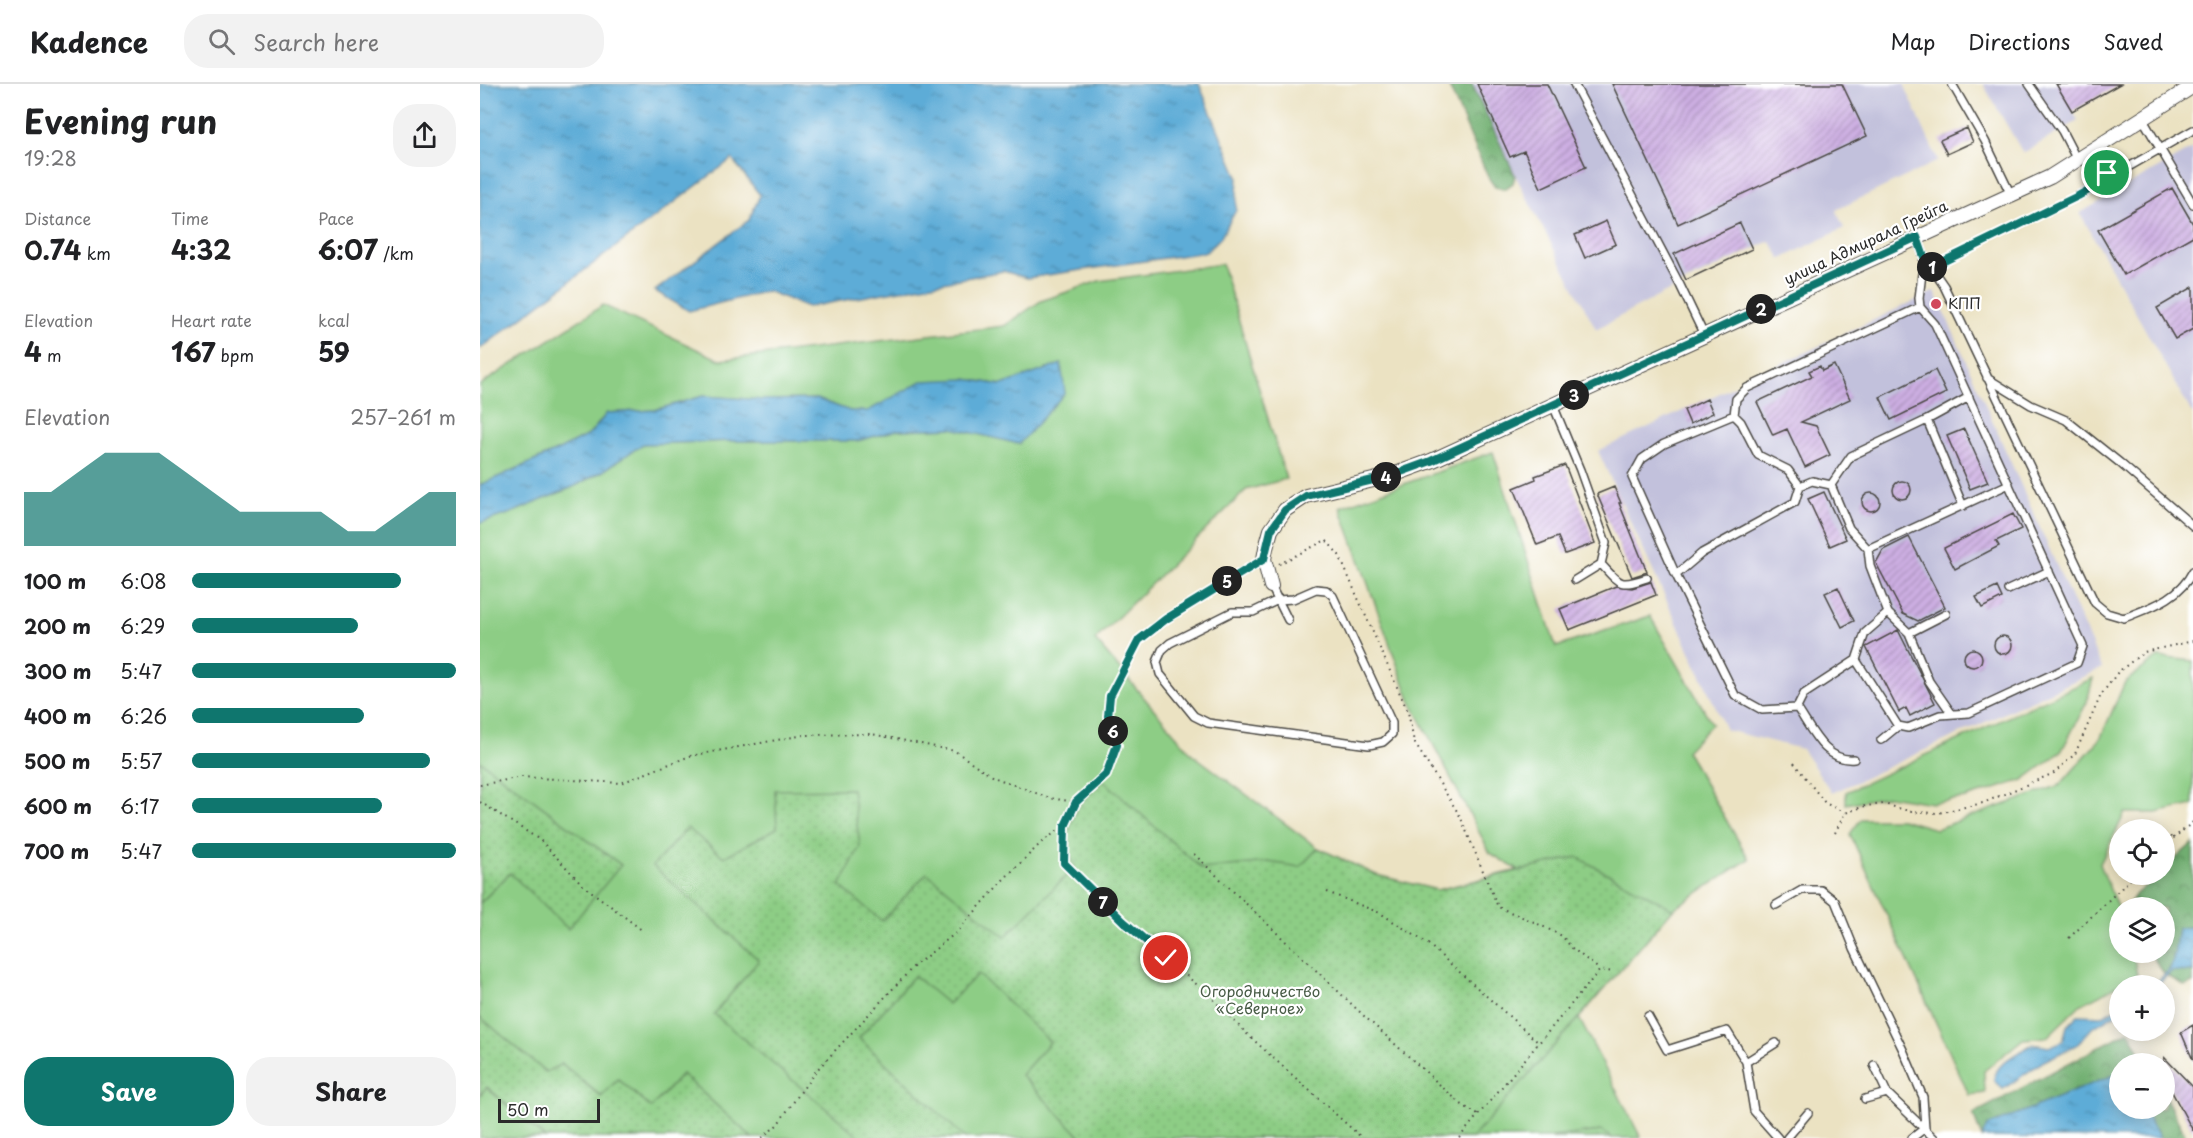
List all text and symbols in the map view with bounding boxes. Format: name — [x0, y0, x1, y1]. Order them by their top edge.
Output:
search box — [184, 14, 604, 68]
text: Kadence — [30, 20, 148, 63]
icon: search — [205, 25, 238, 58]
text: Search here — [253, 25, 379, 58]
text: Map — [1890, 25, 1935, 57]
text: Directions — [1968, 25, 2070, 57]
text: Saved — [2103, 25, 2163, 57]
text: Evening run — [24, 95, 217, 145]
button: share — [393, 104, 456, 167]
text: 19:28 — [24, 143, 77, 173]
pin — [2081, 147, 2132, 198]
icon: arrive — [2090, 156, 2123, 189]
street label: улица Адмирала Грейга — [1780, 193, 1952, 290]
text: Distance — [24, 206, 91, 230]
text: Time — [171, 206, 209, 230]
text: Pace — [318, 206, 354, 230]
text: 0.74 — [24, 230, 81, 269]
text: 4:32 — [171, 230, 231, 269]
text: 6:07 — [318, 230, 378, 269]
text: km — [81, 241, 111, 265]
text: /km — [378, 241, 414, 265]
pin: 1 — [1917, 252, 1947, 282]
text: 1 — [1928, 255, 1936, 279]
place label: КПП — [1948, 291, 1981, 314]
pin: 2 — [1746, 294, 1776, 324]
text: 2 — [1755, 297, 1767, 321]
marker: КПП — [1929, 297, 1943, 311]
text: Elevation — [24, 308, 93, 332]
text: Heart rate — [171, 308, 252, 332]
text: kcal — [318, 308, 350, 332]
text: 4 — [24, 332, 42, 371]
text: 167 — [171, 332, 216, 371]
text: 59 — [318, 332, 350, 371]
text: m — [42, 343, 61, 367]
text: bpm — [216, 343, 254, 367]
pin: 3 — [1559, 380, 1589, 410]
text: 3 — [1569, 383, 1579, 407]
text: Elevation — [24, 402, 110, 432]
text: 257–261 m — [350, 402, 456, 432]
pin: 4 — [1371, 462, 1401, 492]
text: 4 — [1381, 465, 1391, 489]
text: 100 m — [24, 566, 86, 596]
text: 6:08 — [120, 566, 167, 596]
pin: 5 — [1212, 566, 1242, 596]
text: 5 — [1222, 569, 1232, 593]
text: 200 m — [24, 611, 91, 641]
text: 6:29 — [120, 611, 165, 641]
text: 300 m — [24, 656, 92, 686]
text: 5:47 — [120, 656, 162, 686]
text: 400 m — [24, 701, 92, 731]
text: 6:26 — [120, 701, 167, 731]
pin: 6 — [1098, 716, 1128, 746]
text: 6 — [1107, 719, 1119, 743]
text: 500 m — [24, 746, 91, 776]
text: 5:57 — [120, 746, 163, 776]
text: 600 m — [24, 791, 92, 821]
text: 6:17 — [120, 791, 159, 821]
map controls — [2109, 819, 2175, 1119]
button: locate — [2109, 819, 2175, 885]
text: 700 m — [24, 836, 89, 866]
text: 5:47 — [120, 836, 162, 866]
pin: 7 — [1088, 887, 1118, 917]
text: 7 — [1098, 890, 1108, 914]
button: layers — [2109, 897, 2175, 963]
pin — [1140, 932, 1191, 983]
icon: check — [1149, 941, 1182, 974]
button: + — [2109, 975, 2175, 1041]
park label: Огородничество «Северное» — [1200, 979, 1320, 1019]
button: − — [2109, 1053, 2175, 1119]
button: Save — [24, 1057, 234, 1126]
button: Share — [246, 1057, 456, 1126]
scale bar — [498, 1096, 600, 1124]
text: 50 m — [507, 1097, 548, 1121]

